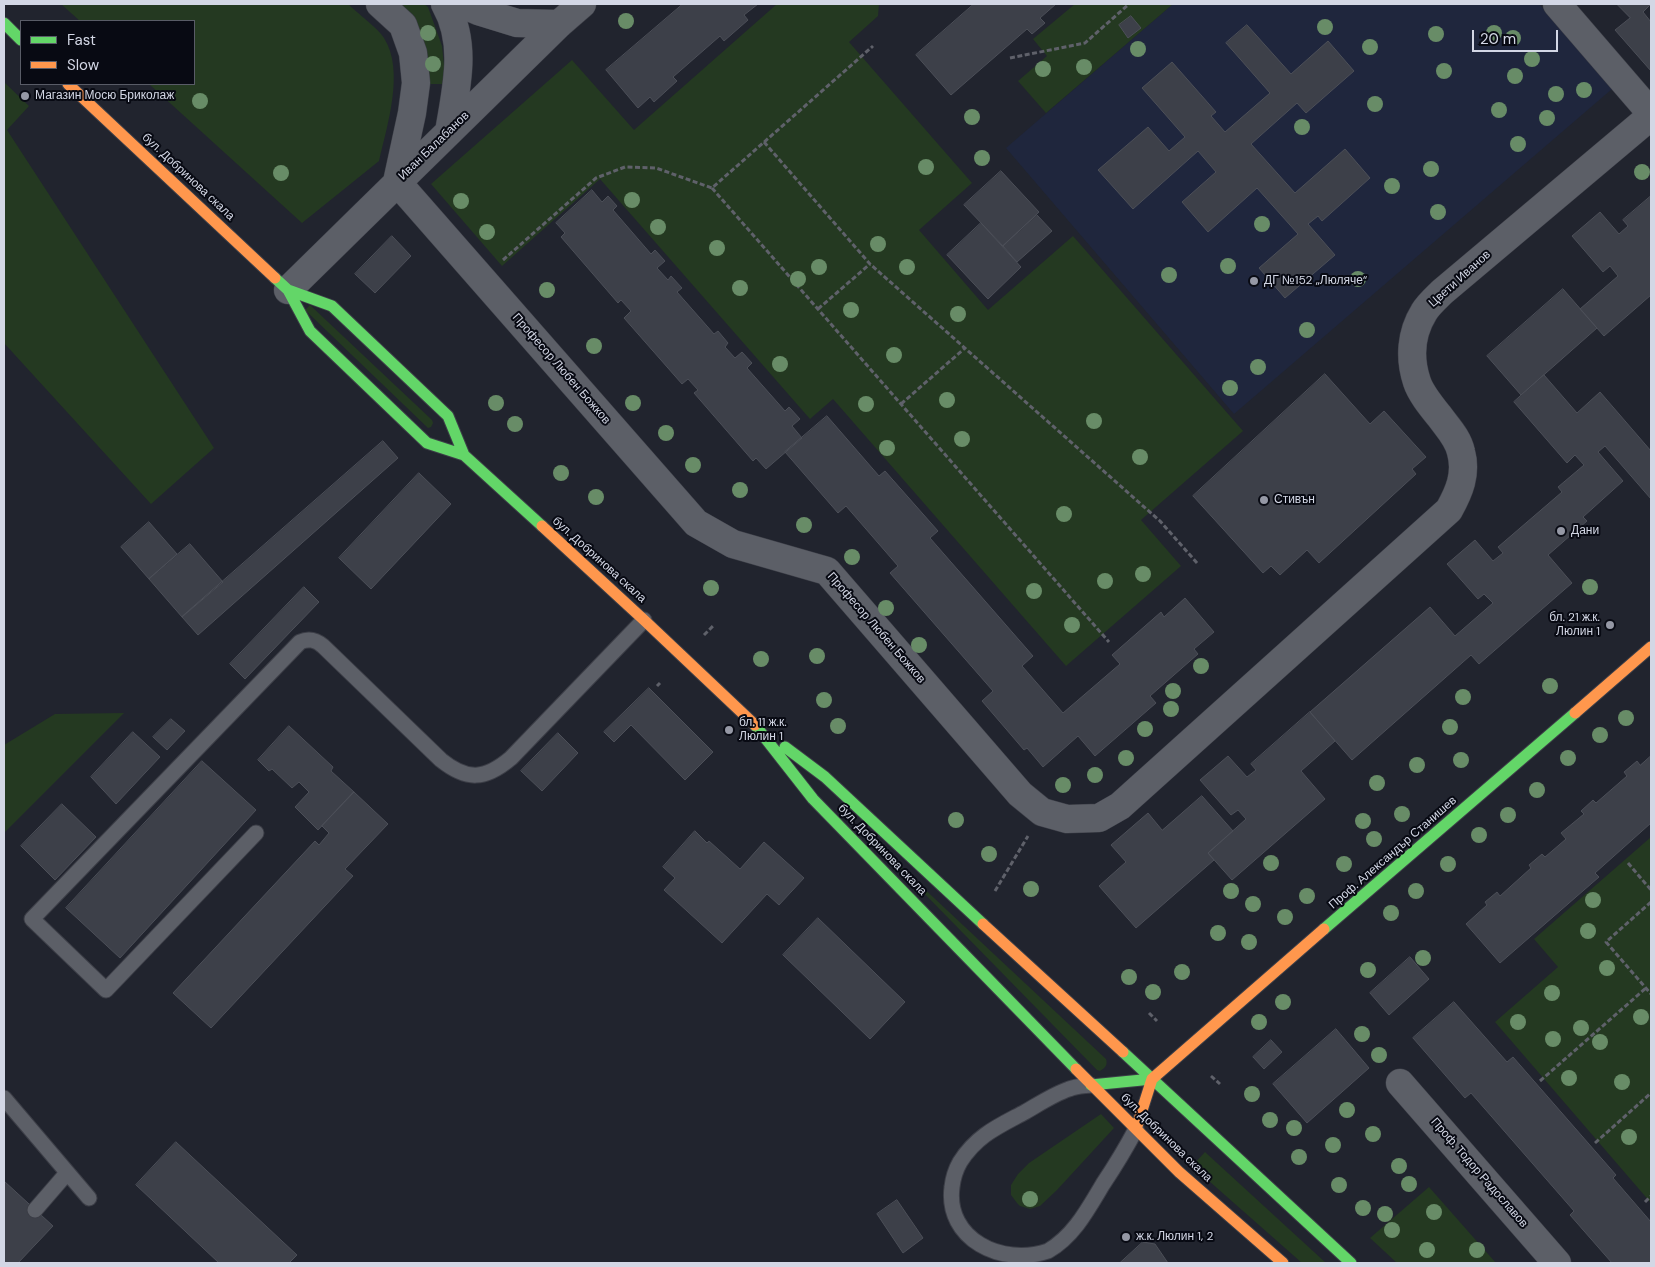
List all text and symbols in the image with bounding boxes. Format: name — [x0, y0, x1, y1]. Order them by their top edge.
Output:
legend — [20, 20, 195, 85]
scale bar — [1475, 20, 1561, 52]
text: 20 m — [1480, 29, 1516, 49]
text: Fast — [67, 30, 96, 50]
text: Slow — [67, 55, 99, 75]
place label: Магазин Мосю Бриколаж — [35, 89, 174, 103]
marker: Магазин Мосю Бриколаж — [19, 90, 31, 102]
street label: Иван Балабанов — [396, 109, 472, 183]
street label: бул. Добринова скала — [139, 130, 237, 224]
street label: Цвети Иванов — [1426, 248, 1494, 310]
place label: ДГ №152 „Люляче“ — [1264, 274, 1367, 288]
marker: ДГ №152 „Люляче“ — [1248, 275, 1260, 287]
street label: Професор Любен Божков — [509, 311, 613, 427]
place label: Стивън — [1274, 493, 1315, 507]
marker: Стивън — [1258, 494, 1270, 506]
street label: бул. Добринова скала — [549, 514, 649, 606]
place label: Дани — [1571, 524, 1599, 538]
marker: Дани — [1555, 525, 1567, 537]
street label: Професор Любен Божков — [824, 570, 928, 686]
place label: бл. 21 ж.к. Люлин 1 — [1549, 611, 1600, 639]
marker: бл. 21 ж.к. Люлин 1 — [1604, 619, 1616, 631]
place label: бл. 11 ж.к. Люлин 1 — [739, 716, 787, 744]
marker: бл. 11 ж.к. Люлин 1 — [723, 724, 735, 736]
street label: Проф. Александър Станишев — [1326, 794, 1460, 912]
street label: бул. Добринова скала — [835, 801, 929, 899]
street label: бул. Добринова скала — [1117, 1091, 1215, 1185]
street label: Проф. Тодор Радославов — [1427, 1115, 1531, 1231]
place label: ж.к. Люлин 1, 2 — [1136, 1230, 1213, 1244]
marker: ж.к. Люлин 1, 2 — [1120, 1231, 1132, 1243]

